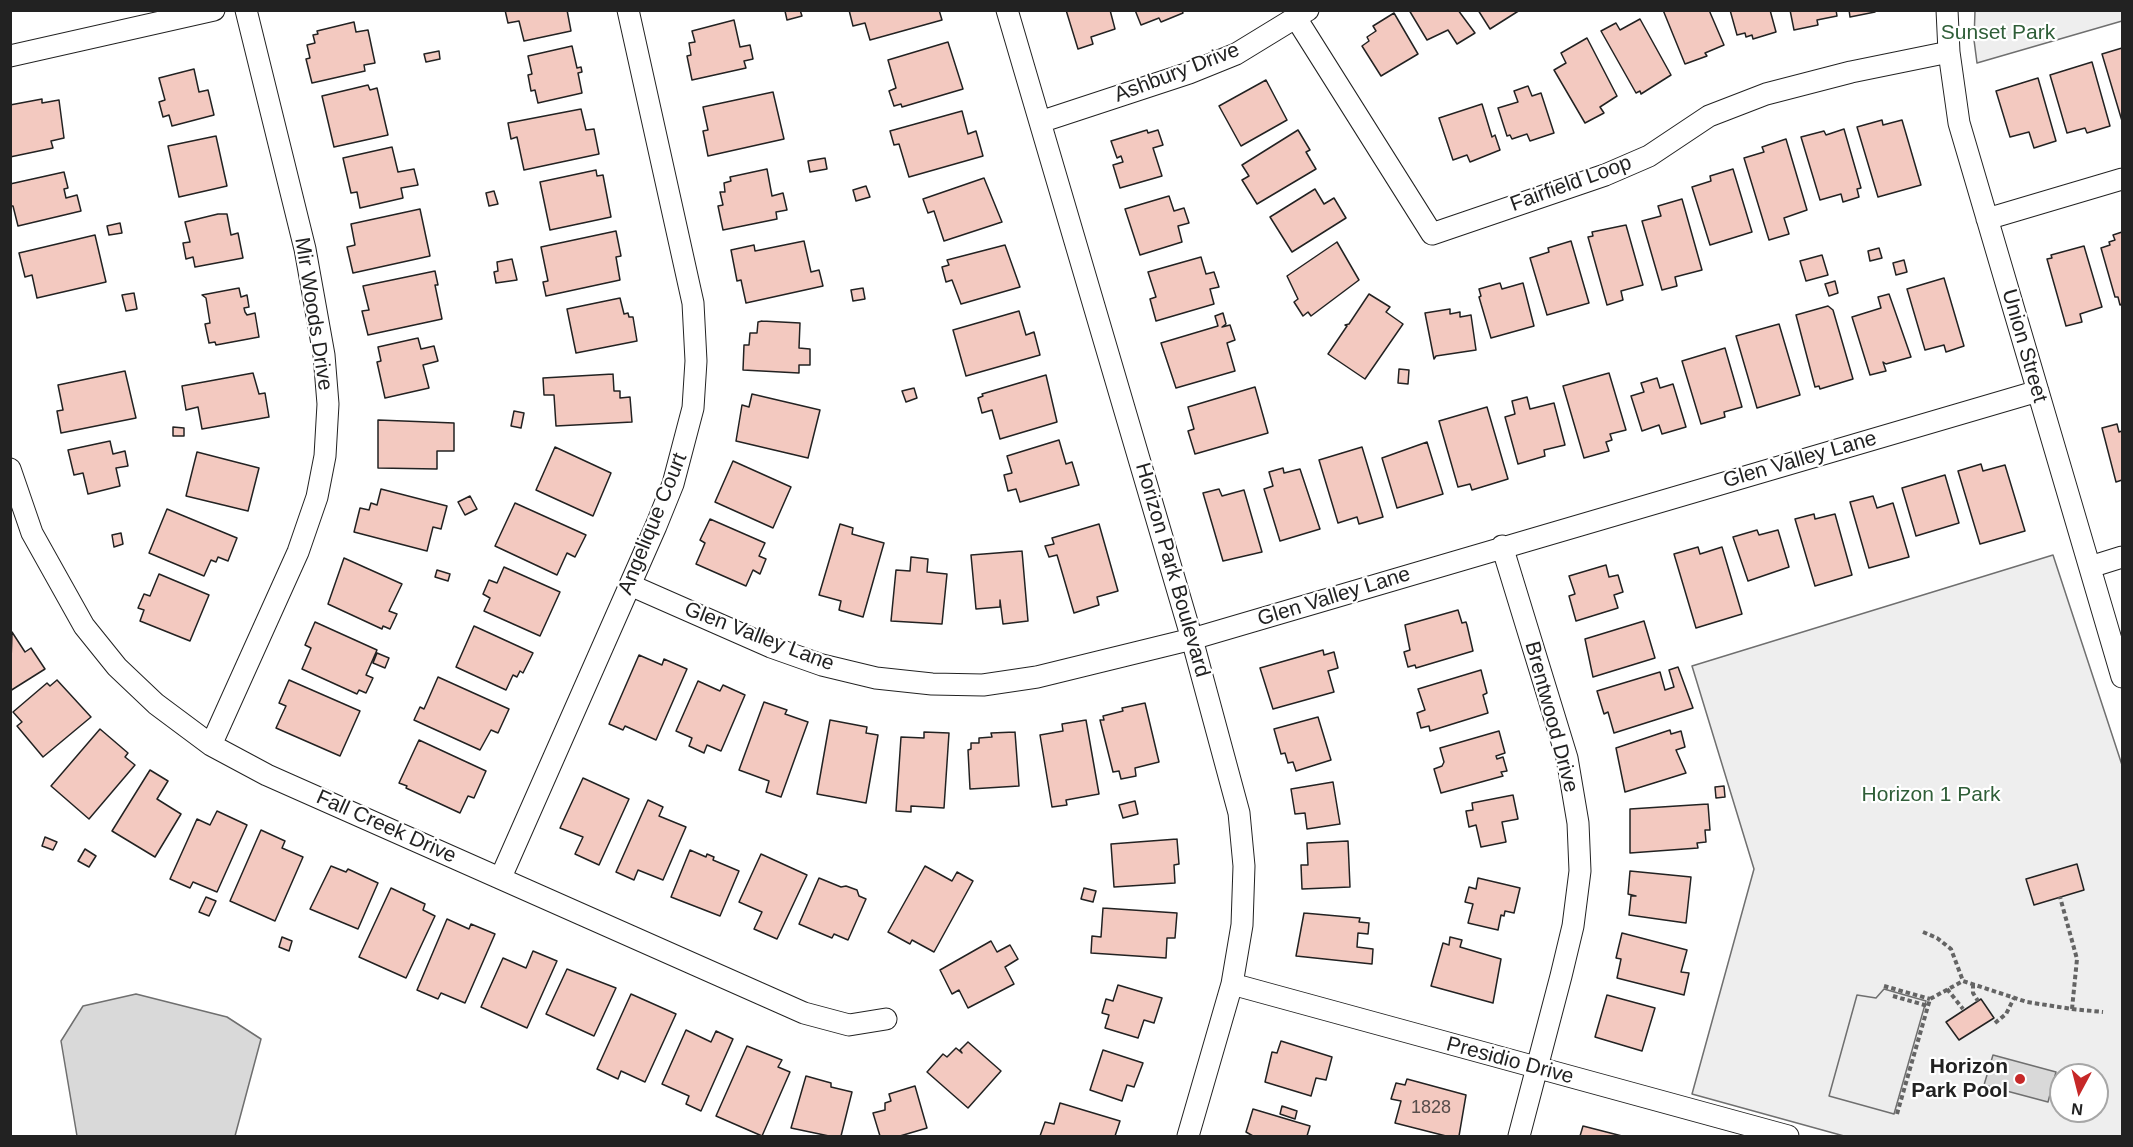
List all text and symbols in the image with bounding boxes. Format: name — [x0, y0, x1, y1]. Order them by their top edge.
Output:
park label: Sunset Park — [1941, 20, 2055, 46]
street label: Ashbury Drive — [1111, 38, 1243, 108]
street label: Fairfield Loop — [1507, 150, 1635, 218]
street label: Mir Woods Drive — [288, 236, 338, 392]
street label: Union Street — [1996, 286, 2052, 406]
street label: Glen Valley Lane — [1720, 426, 1880, 494]
street label: Angelique Court — [613, 449, 693, 599]
street label: Horizon Park Boulevard — [1129, 460, 1215, 680]
street label: Glen Valley Lane — [1255, 562, 1413, 632]
street label: Glen Valley Lane — [681, 597, 837, 677]
street label: Brentwood Drive — [1519, 639, 1583, 795]
park label: Horizon 1 Park — [1862, 782, 2000, 808]
street label: Fall Creek Drive — [312, 785, 460, 869]
street label: Presidio Drive — [1444, 1032, 1576, 1090]
place label: Horizon Park Pool — [1911, 1054, 2008, 1104]
north arrow — [2049, 1063, 2109, 1123]
marker: Horizon Park Pool — [2013, 1072, 2027, 1086]
house number: 1828 — [1411, 1097, 1451, 1119]
text: N — [2070, 1100, 2084, 1119]

